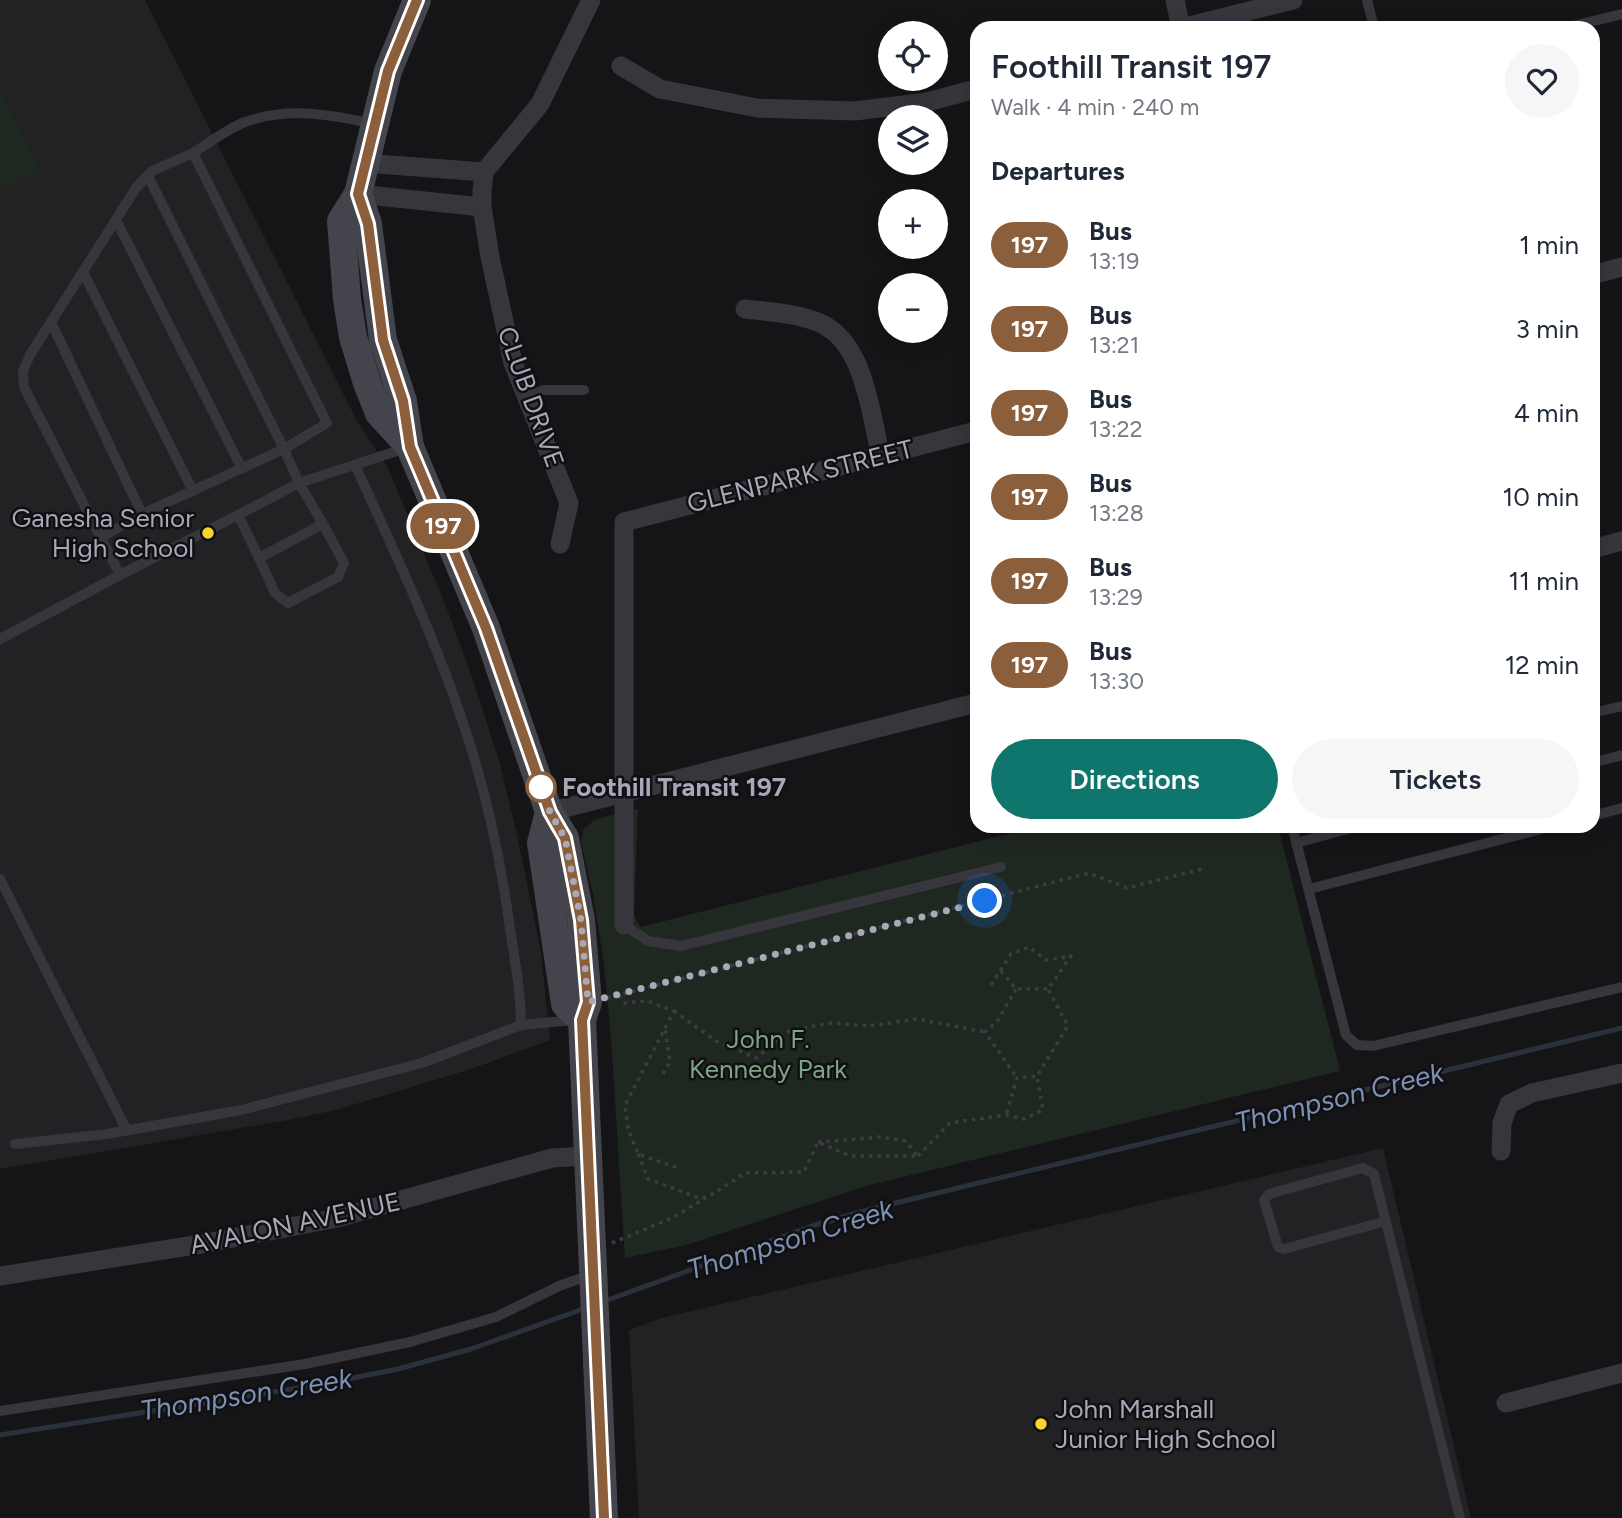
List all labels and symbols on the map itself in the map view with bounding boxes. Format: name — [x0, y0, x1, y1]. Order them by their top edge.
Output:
street label: CLUB DRIVE — [491, 322, 571, 472]
street label: GLENPARK STREET — [684, 432, 917, 520]
place label: Ganesha Senior High School — [11, 502, 194, 564]
line badge: 197 — [403, 503, 483, 549]
marker: Ganesha Senior High School — [200, 525, 216, 541]
place label: Foothill Transit 197 — [562, 771, 786, 803]
marker: Foothill Transit 197 — [526, 772, 556, 802]
your location — [967, 883, 1002, 918]
park label: John F. Kennedy Park — [689, 1023, 847, 1085]
water label: Thompson Creek — [1231, 1054, 1448, 1139]
street label: AVALON AVENUE — [187, 1185, 403, 1261]
water label: Thompson Creek — [683, 1191, 898, 1286]
water label: Thompson Creek — [138, 1360, 356, 1428]
place label: John Marshall Junior High School — [1055, 1393, 1276, 1455]
marker: John Marshall Junior High School — [1033, 1416, 1049, 1432]

